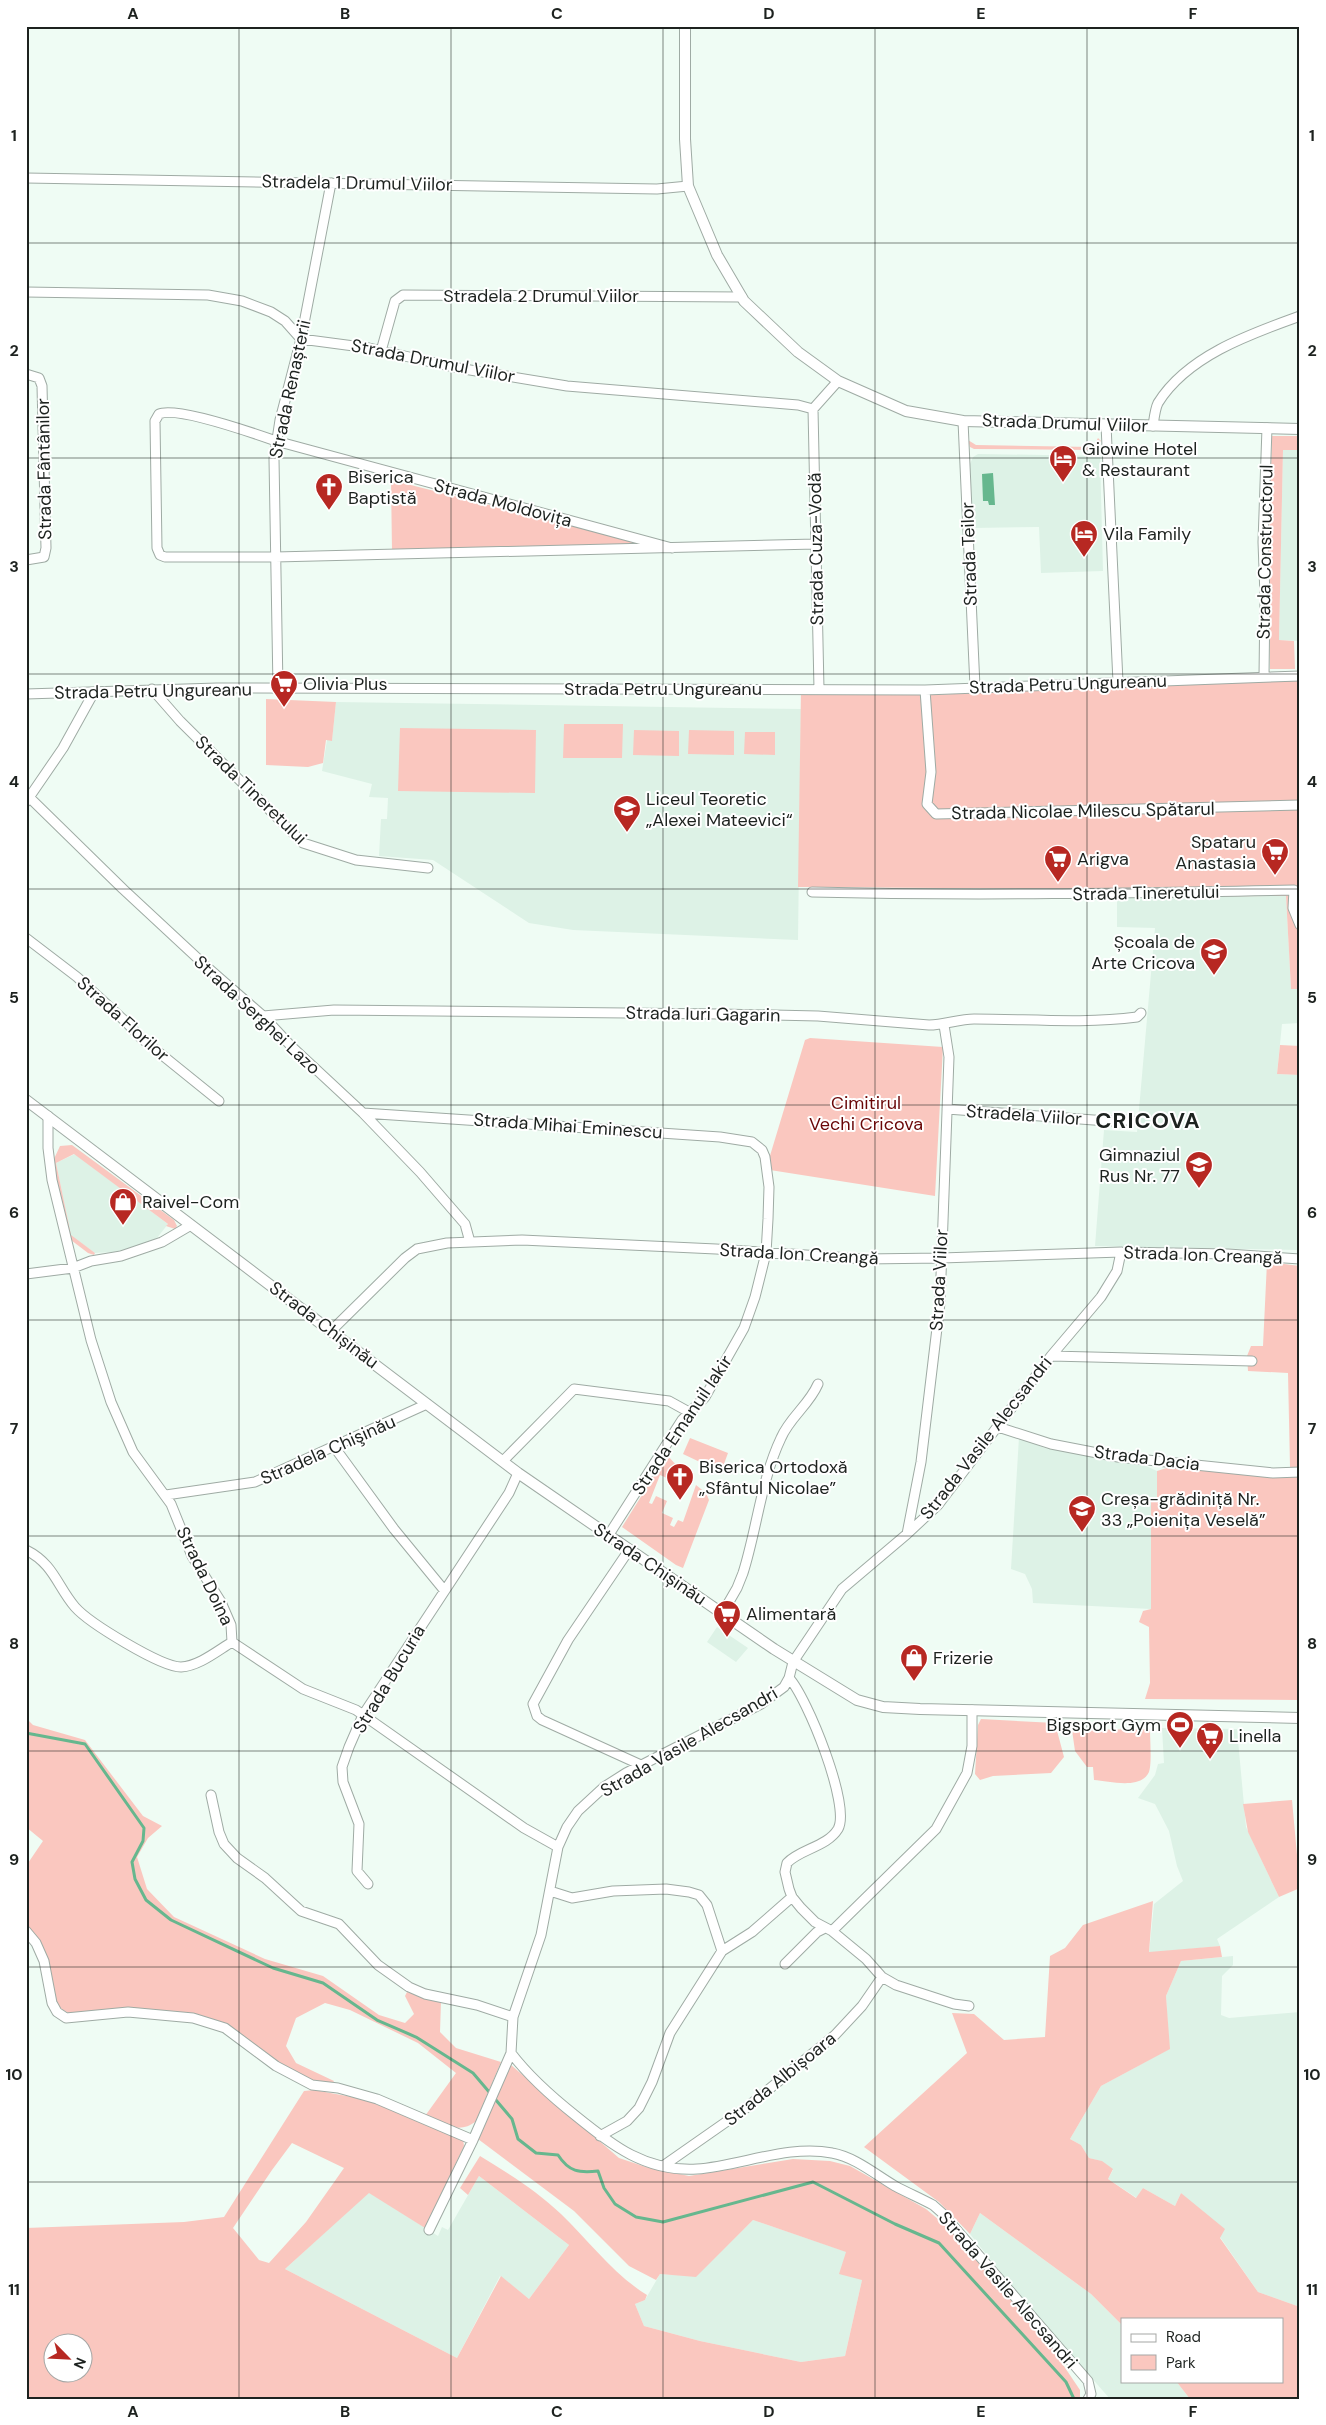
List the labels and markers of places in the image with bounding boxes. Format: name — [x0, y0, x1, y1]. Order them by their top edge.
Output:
place label: Giowine Hotel & Restaurant — [1082, 437, 1197, 482]
hotel icon: Giowine Hotel & Restaurant — [1048, 444, 1078, 483]
place label: Biserica Baptistă — [348, 465, 416, 510]
church icon: Biserica Baptistă — [314, 472, 344, 511]
hotel icon: Vila Family — [1069, 519, 1099, 558]
place label: Vila Family — [1103, 522, 1191, 546]
supermarket icon: Olivia Plus — [269, 669, 299, 708]
place label: Olivia Plus — [303, 672, 387, 696]
place label: Liceul Teoretic „Alexei Mateevici“ — [646, 787, 793, 832]
school or university icon: Liceul Teoretic „Alexei Mateevici“ — [612, 794, 642, 833]
place label: Spataru Anastasia — [1175, 830, 1256, 875]
supermarket icon: Spataru Anastasia — [1260, 837, 1290, 876]
supermarket icon: Arigva — [1043, 844, 1073, 883]
place label: Arigva — [1077, 847, 1129, 871]
place label: Școala de Arte Cricova — [1091, 930, 1195, 975]
school or university icon: Școala de Arte Cricova — [1199, 937, 1229, 976]
place label: Gimnaziul Rus Nr. 77 — [1099, 1143, 1180, 1188]
school or university icon: Gimnaziul Rus Nr. 77 — [1184, 1150, 1214, 1189]
shop icon: Raivel-Com — [108, 1187, 138, 1226]
place label: Raivel-Com — [142, 1190, 239, 1214]
place label: Biserica Ortodoxă „Sfântul Nicolae” — [699, 1455, 848, 1500]
church icon: Biserica Ortodoxă „Sfântul Nicolae” — [665, 1462, 695, 1501]
place label: Creșa-grădiniță Nr. 33 „Poienița Veselă” — [1101, 1487, 1266, 1532]
school or university icon: Creșa-grădiniță Nr. 33 „Poienița Veselă” — [1067, 1494, 1097, 1533]
supermarket icon: Alimentară — [712, 1599, 742, 1638]
place label: Alimentară — [746, 1602, 836, 1626]
shop icon: Frizerie — [899, 1643, 929, 1682]
place label: Frizerie — [933, 1646, 993, 1670]
sports icon: Bigsport Gym — [1165, 1710, 1195, 1749]
place label: Bigsport Gym — [1047, 1713, 1161, 1737]
supermarket icon: Linella — [1195, 1721, 1225, 1760]
place label: Linella — [1229, 1724, 1281, 1748]

